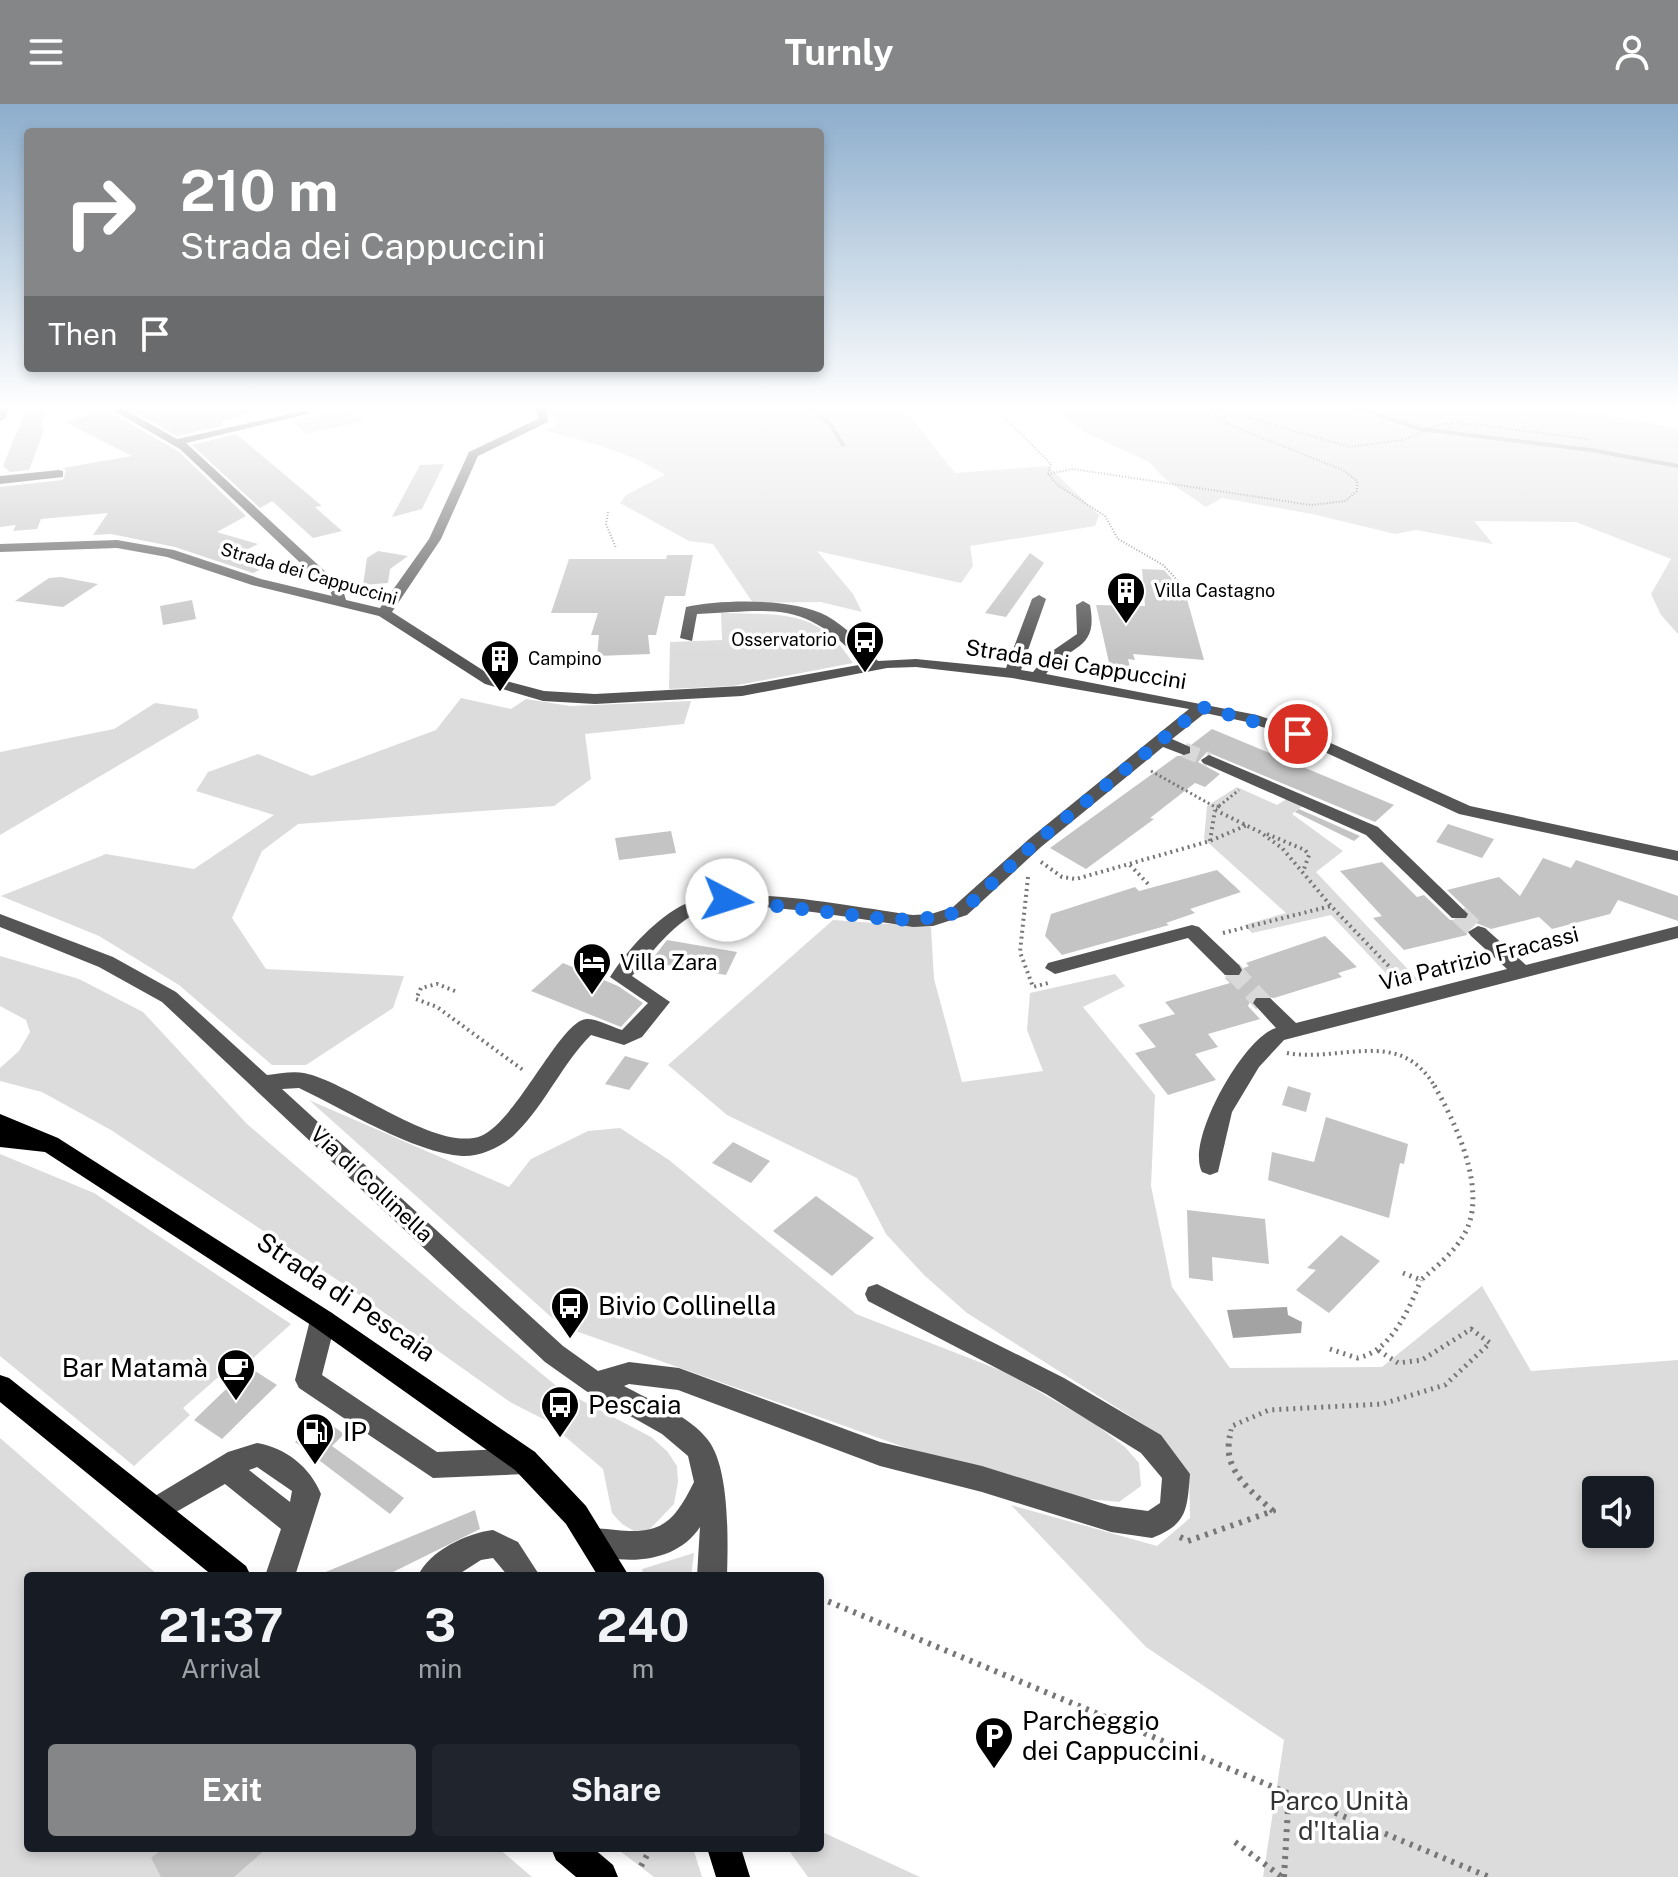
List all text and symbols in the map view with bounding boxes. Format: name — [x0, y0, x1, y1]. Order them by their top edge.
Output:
icon: menu — [24, 30, 68, 74]
icon: person — [1610, 30, 1654, 74]
text: Turnly — [785, 31, 893, 73]
text: 210 m — [180, 158, 338, 224]
icon: right — [48, 160, 152, 264]
text: Strada dei Cappuccini — [180, 225, 546, 267]
icon: arrive — [133, 312, 177, 356]
text: Then — [48, 316, 117, 352]
street label: Strada dei Cappuccini — [218, 538, 400, 609]
building icon: Villa Castagno — [1105, 570, 1147, 625]
place label: Villa Castagno — [1154, 580, 1275, 601]
bus stop icon: Osservatorio — [844, 619, 886, 674]
place label: Osservatorio — [731, 629, 837, 650]
street label: Strada dei Cappuccini — [964, 634, 1188, 694]
building icon: Campino — [479, 638, 521, 693]
place label: Campino — [528, 648, 602, 669]
pin — [1264, 700, 1332, 768]
icon: arrive — [1276, 712, 1320, 756]
position arrow — [685, 858, 769, 942]
street label: Via Patrizio Fracassi — [1377, 921, 1581, 995]
hotel icon: Villa Zara — [571, 941, 613, 996]
place label: Villa Zara — [620, 949, 717, 975]
street label: Via di Collinella — [305, 1121, 439, 1247]
street label: Strada di Pescaia — [251, 1225, 441, 1368]
bus stop icon: Bivio Collinella — [549, 1285, 591, 1340]
place label: Bivio Collinella — [598, 1290, 776, 1321]
cafe icon: Bar Matamà — [215, 1347, 257, 1402]
place label: Bar Matamà — [62, 1352, 208, 1383]
bus stop icon: Pescaia — [539, 1384, 581, 1439]
place label: Pescaia — [588, 1389, 681, 1420]
fuel station icon: IP — [294, 1411, 336, 1466]
place label: IP — [343, 1416, 367, 1447]
map controls — [1582, 1476, 1654, 1548]
button: sound — [1582, 1476, 1654, 1548]
text: 21:37 — [158, 1596, 284, 1653]
text: 3 — [424, 1596, 456, 1653]
text: 240 — [597, 1596, 690, 1653]
text: Arrival — [181, 1653, 261, 1684]
text: min — [418, 1653, 462, 1684]
text: m — [632, 1653, 654, 1684]
place label: Parcheggio dei Cappuccini — [1022, 1705, 1199, 1766]
parking icon: Parcheggio dei Cappuccini — [973, 1715, 1015, 1770]
button: Exit — [48, 1744, 416, 1836]
button: Share — [432, 1744, 800, 1836]
park label: Parco Unità d'Italia — [1269, 1785, 1409, 1846]

